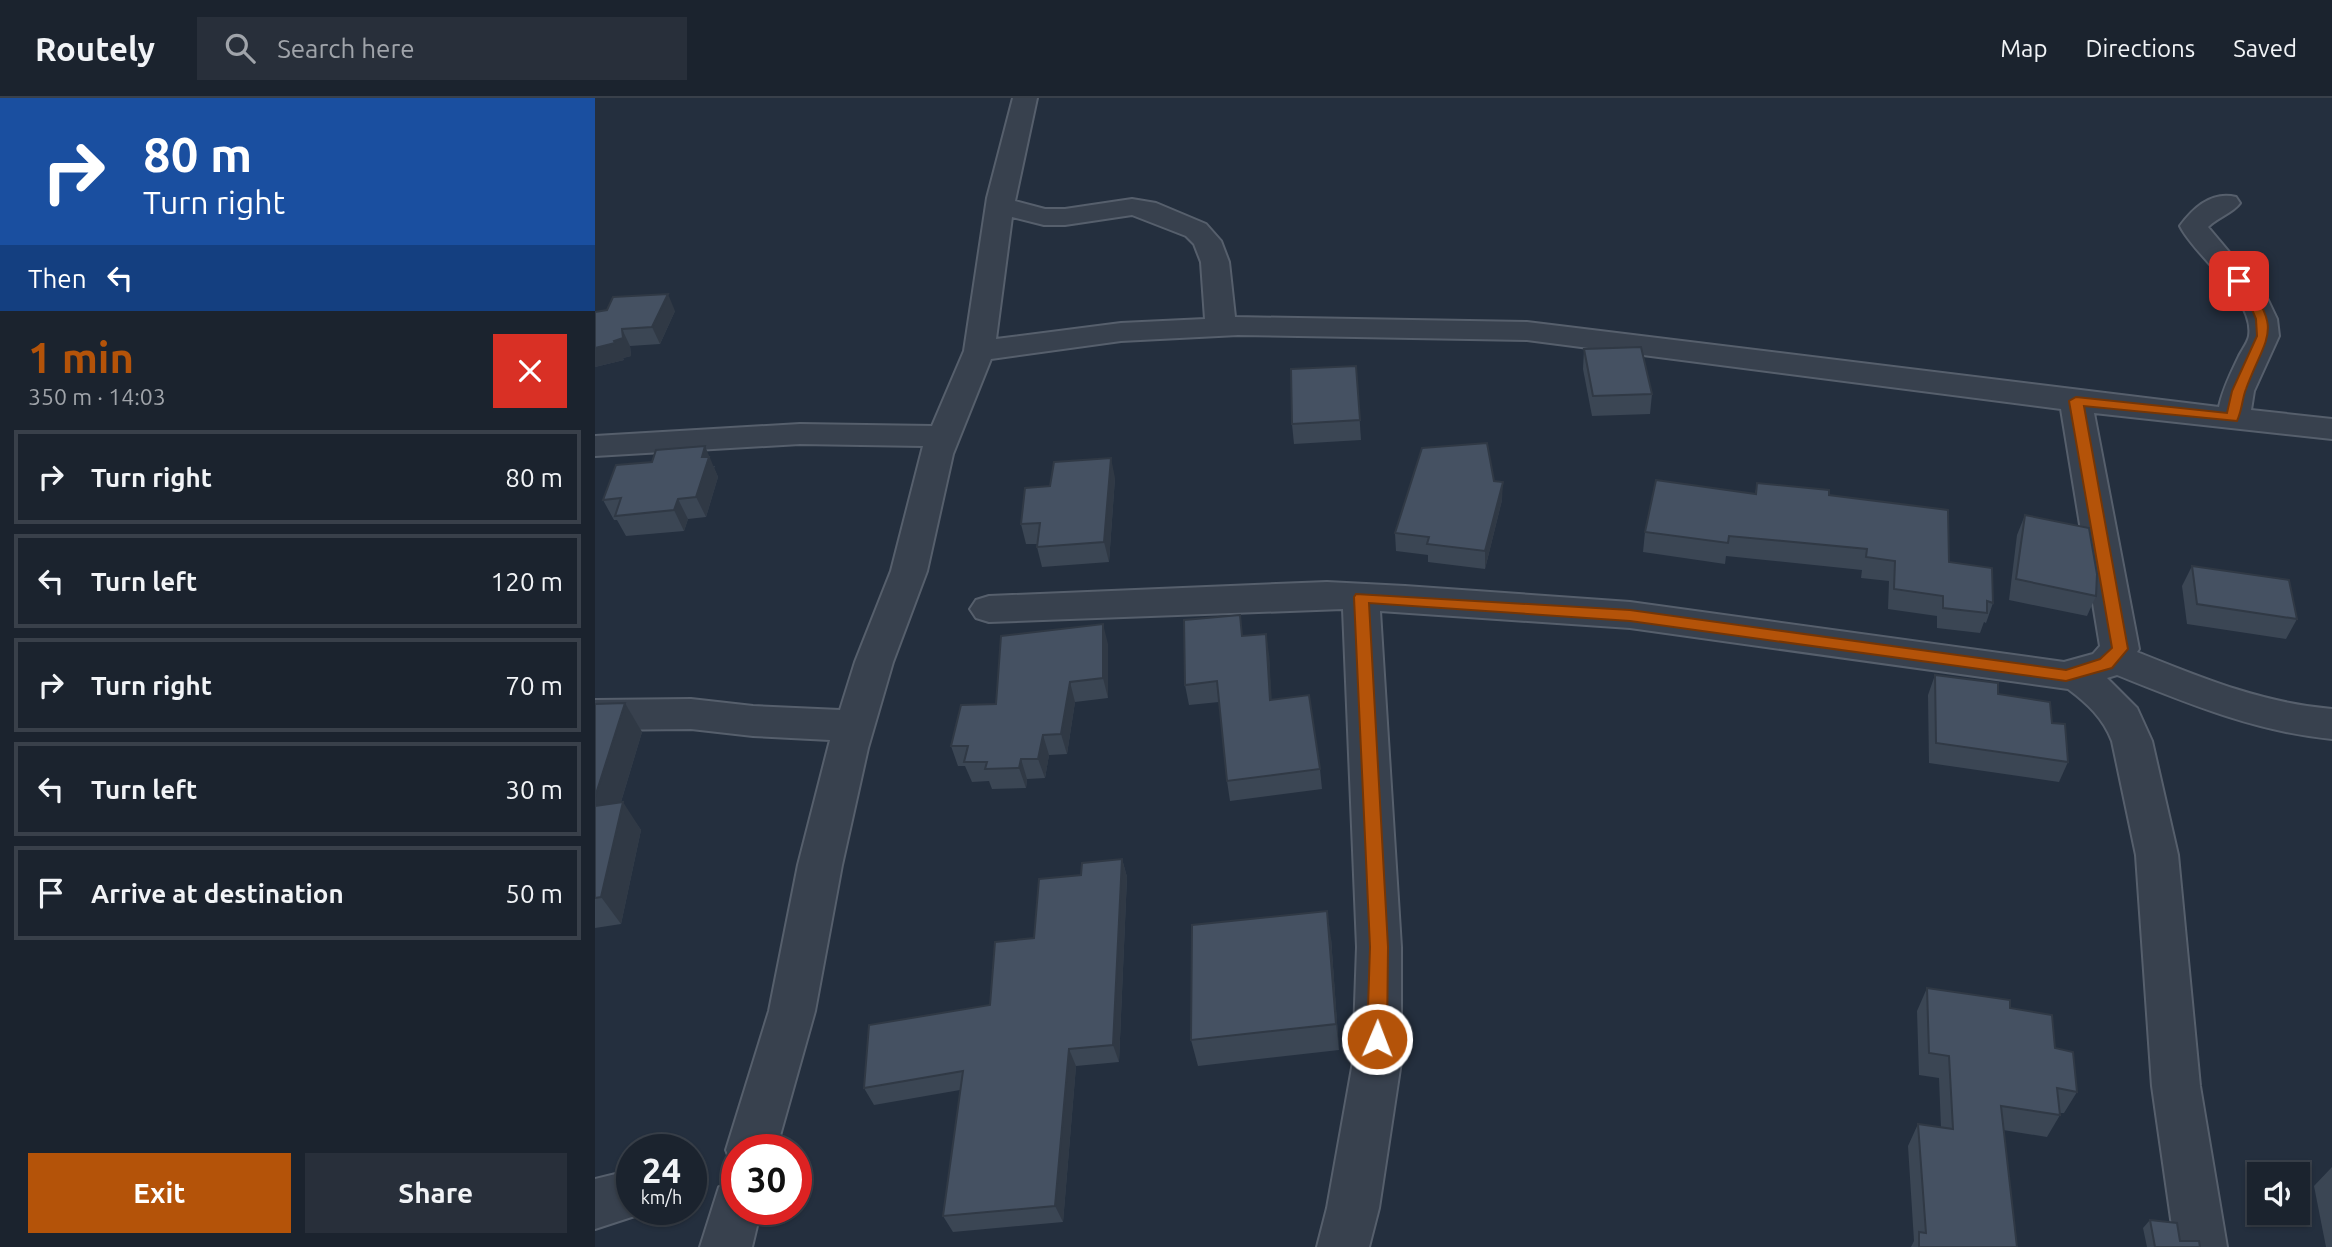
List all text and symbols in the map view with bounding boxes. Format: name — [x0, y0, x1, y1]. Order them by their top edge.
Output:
search box — [197, 17, 687, 80]
icon: search — [221, 29, 259, 67]
text: Routely — [35, 30, 155, 67]
text: Search here — [277, 34, 415, 63]
text: Map — [2000, 35, 2047, 62]
text: Directions — [2085, 35, 2195, 62]
text: Saved — [2233, 35, 2297, 62]
icon: right — [28, 126, 119, 217]
text: 80 m — [143, 126, 252, 181]
text: Turn right — [143, 184, 285, 220]
pin — [2209, 251, 2269, 311]
icon: left — [101, 259, 139, 297]
icon: arrive — [2220, 262, 2258, 300]
text: Then — [28, 264, 87, 293]
text: 1 min — [28, 334, 134, 381]
button: close — [493, 334, 567, 408]
text: 350 m · 14:03 — [28, 384, 166, 409]
icon: right — [32, 458, 70, 496]
text: Turn right — [91, 463, 212, 492]
text: 80 m — [505, 463, 563, 492]
icon: left — [32, 562, 70, 600]
text: Turn left — [91, 567, 197, 596]
text: 120 m — [491, 567, 563, 596]
icon: right — [32, 666, 70, 704]
text: Turn right — [91, 671, 212, 700]
text: 70 m — [505, 671, 563, 700]
icon: left — [32, 770, 70, 808]
text: Turn left — [91, 775, 197, 804]
text: 30 m — [505, 775, 563, 804]
icon: arrive — [32, 874, 70, 912]
text: Arrive at destination — [91, 879, 344, 908]
text: 50 m — [505, 879, 563, 908]
position arrow — [1340, 1002, 1414, 1076]
speed limit sign: 30 — [721, 1134, 812, 1225]
text: 24 — [642, 1150, 681, 1190]
button: Exit — [28, 1153, 291, 1233]
button: Share — [305, 1153, 567, 1233]
map controls — [2247, 1162, 2310, 1225]
button: sound — [2247, 1162, 2310, 1225]
text: km/h — [641, 1187, 682, 1207]

